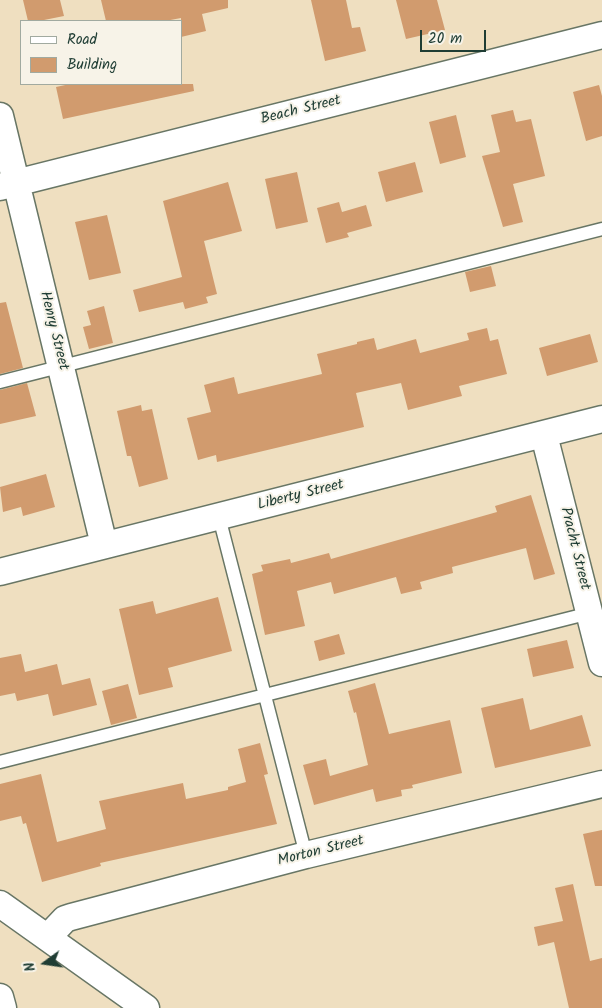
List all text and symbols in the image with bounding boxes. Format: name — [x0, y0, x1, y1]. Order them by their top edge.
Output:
legend — [20, 20, 182, 85]
scale bar — [422, 20, 488, 52]
text: 20 m — [428, 27, 462, 51]
text: Road — [67, 28, 97, 52]
text: Building — [67, 53, 117, 77]
street label: Beach Street — [259, 92, 343, 130]
street label: Henry Street — [34, 290, 72, 372]
street label: Liberty Street — [256, 477, 346, 515]
street label: Pracht Street — [555, 506, 593, 592]
street label: Morton Street — [276, 833, 366, 871]
north arrow — [20, 938, 70, 988]
text: N — [19, 960, 42, 974]

